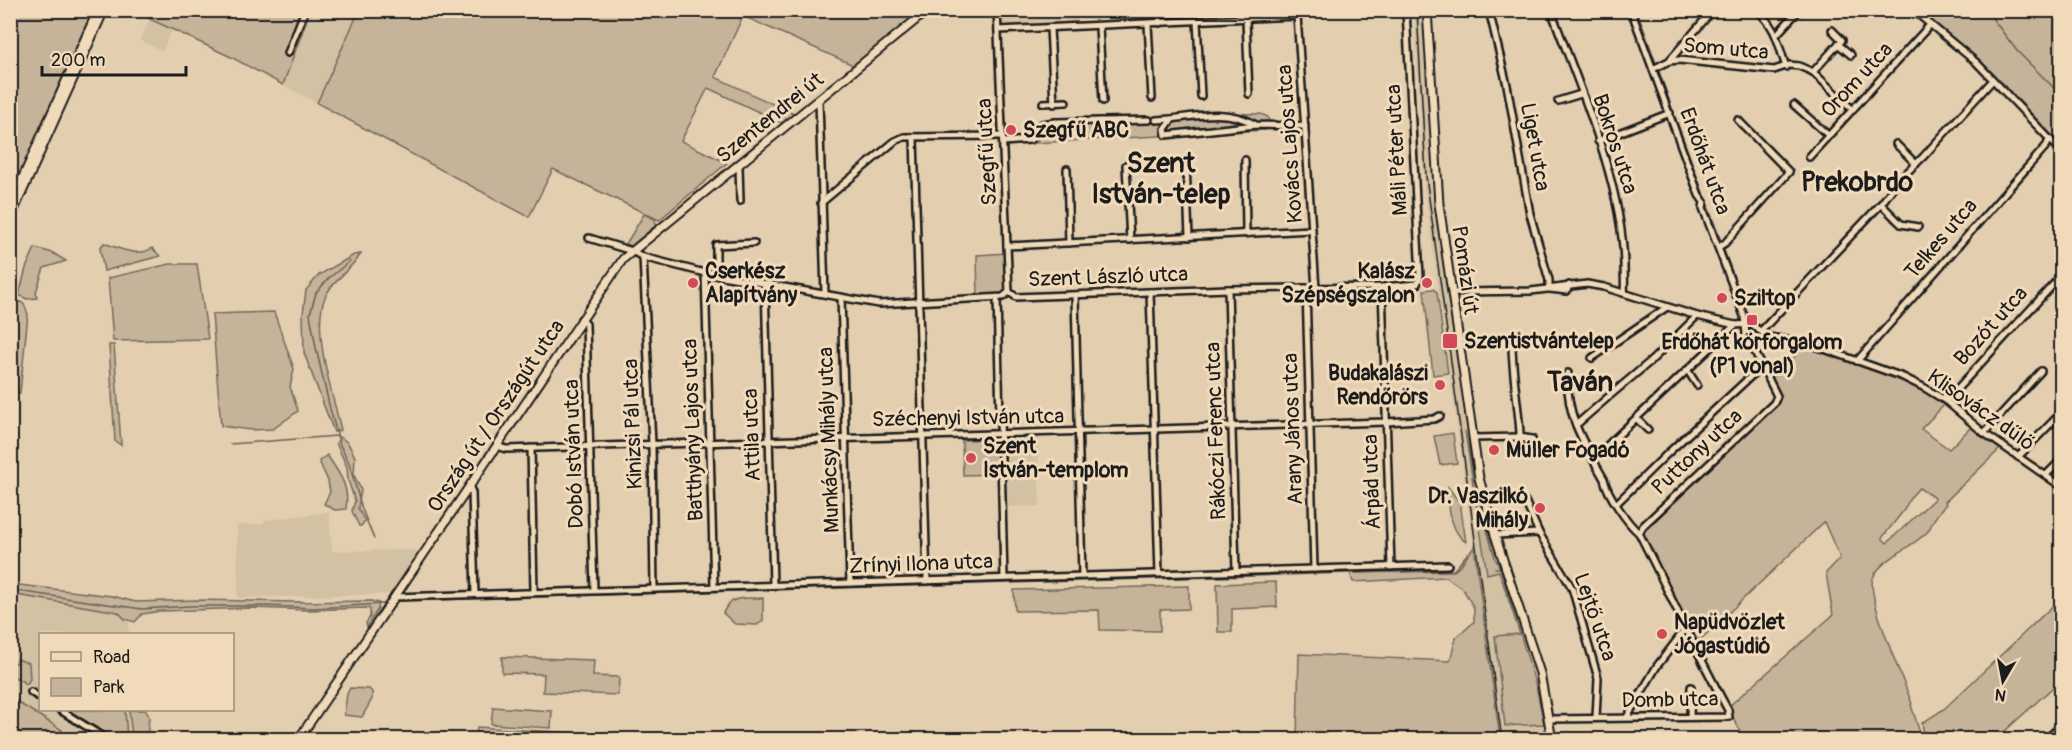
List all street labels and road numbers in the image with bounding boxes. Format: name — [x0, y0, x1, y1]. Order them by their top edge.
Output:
street label: Som utca — [1682, 32, 1770, 66]
street label: Orom utca — [1815, 37, 1899, 123]
street label: Kovács Lajos utca — [1271, 64, 1309, 224]
street label: Szentendrei út — [711, 66, 830, 170]
street label: Máli Péter utca — [1380, 84, 1414, 216]
street label: Bokros utca — [1586, 91, 1644, 197]
street label: Szegfű utca — [971, 98, 1003, 206]
street label: Liget utca — [1514, 101, 1556, 193]
street label: Erdőhát utca — [1673, 104, 1737, 218]
street label: Telkes utca — [1899, 193, 1983, 285]
street label: Pomázi út — [1445, 224, 1485, 317]
street label: Szent László utca — [1027, 261, 1189, 293]
street label: Bozót utca — [1948, 281, 2034, 371]
street label: Ország út / Országút utca — [421, 314, 571, 518]
street label: Batthyány Lajos utca — [676, 338, 710, 522]
street label: Rákóczi Ferenc utca — [1199, 342, 1233, 520]
street label: Munkácsy Mihály utca — [812, 346, 846, 534]
street label: Arany János utca — [1277, 353, 1309, 505]
street label: Kinizsi Pál utca — [617, 358, 649, 490]
street label: Klisovácz dűlő — [1922, 363, 2040, 457]
street label: Dobó István utca — [558, 379, 590, 529]
street label: Attila utca — [737, 388, 767, 482]
street label: Széchenyi István utca — [872, 403, 1064, 433]
street label: Puttony utca — [1646, 403, 1748, 501]
street label: Árpád utca — [1357, 434, 1387, 530]
street label: Zrínyi Ilona utca — [849, 548, 993, 580]
street label: Lejtő utca — [1567, 570, 1623, 664]
street label: Domb utca — [1621, 686, 1719, 714]

